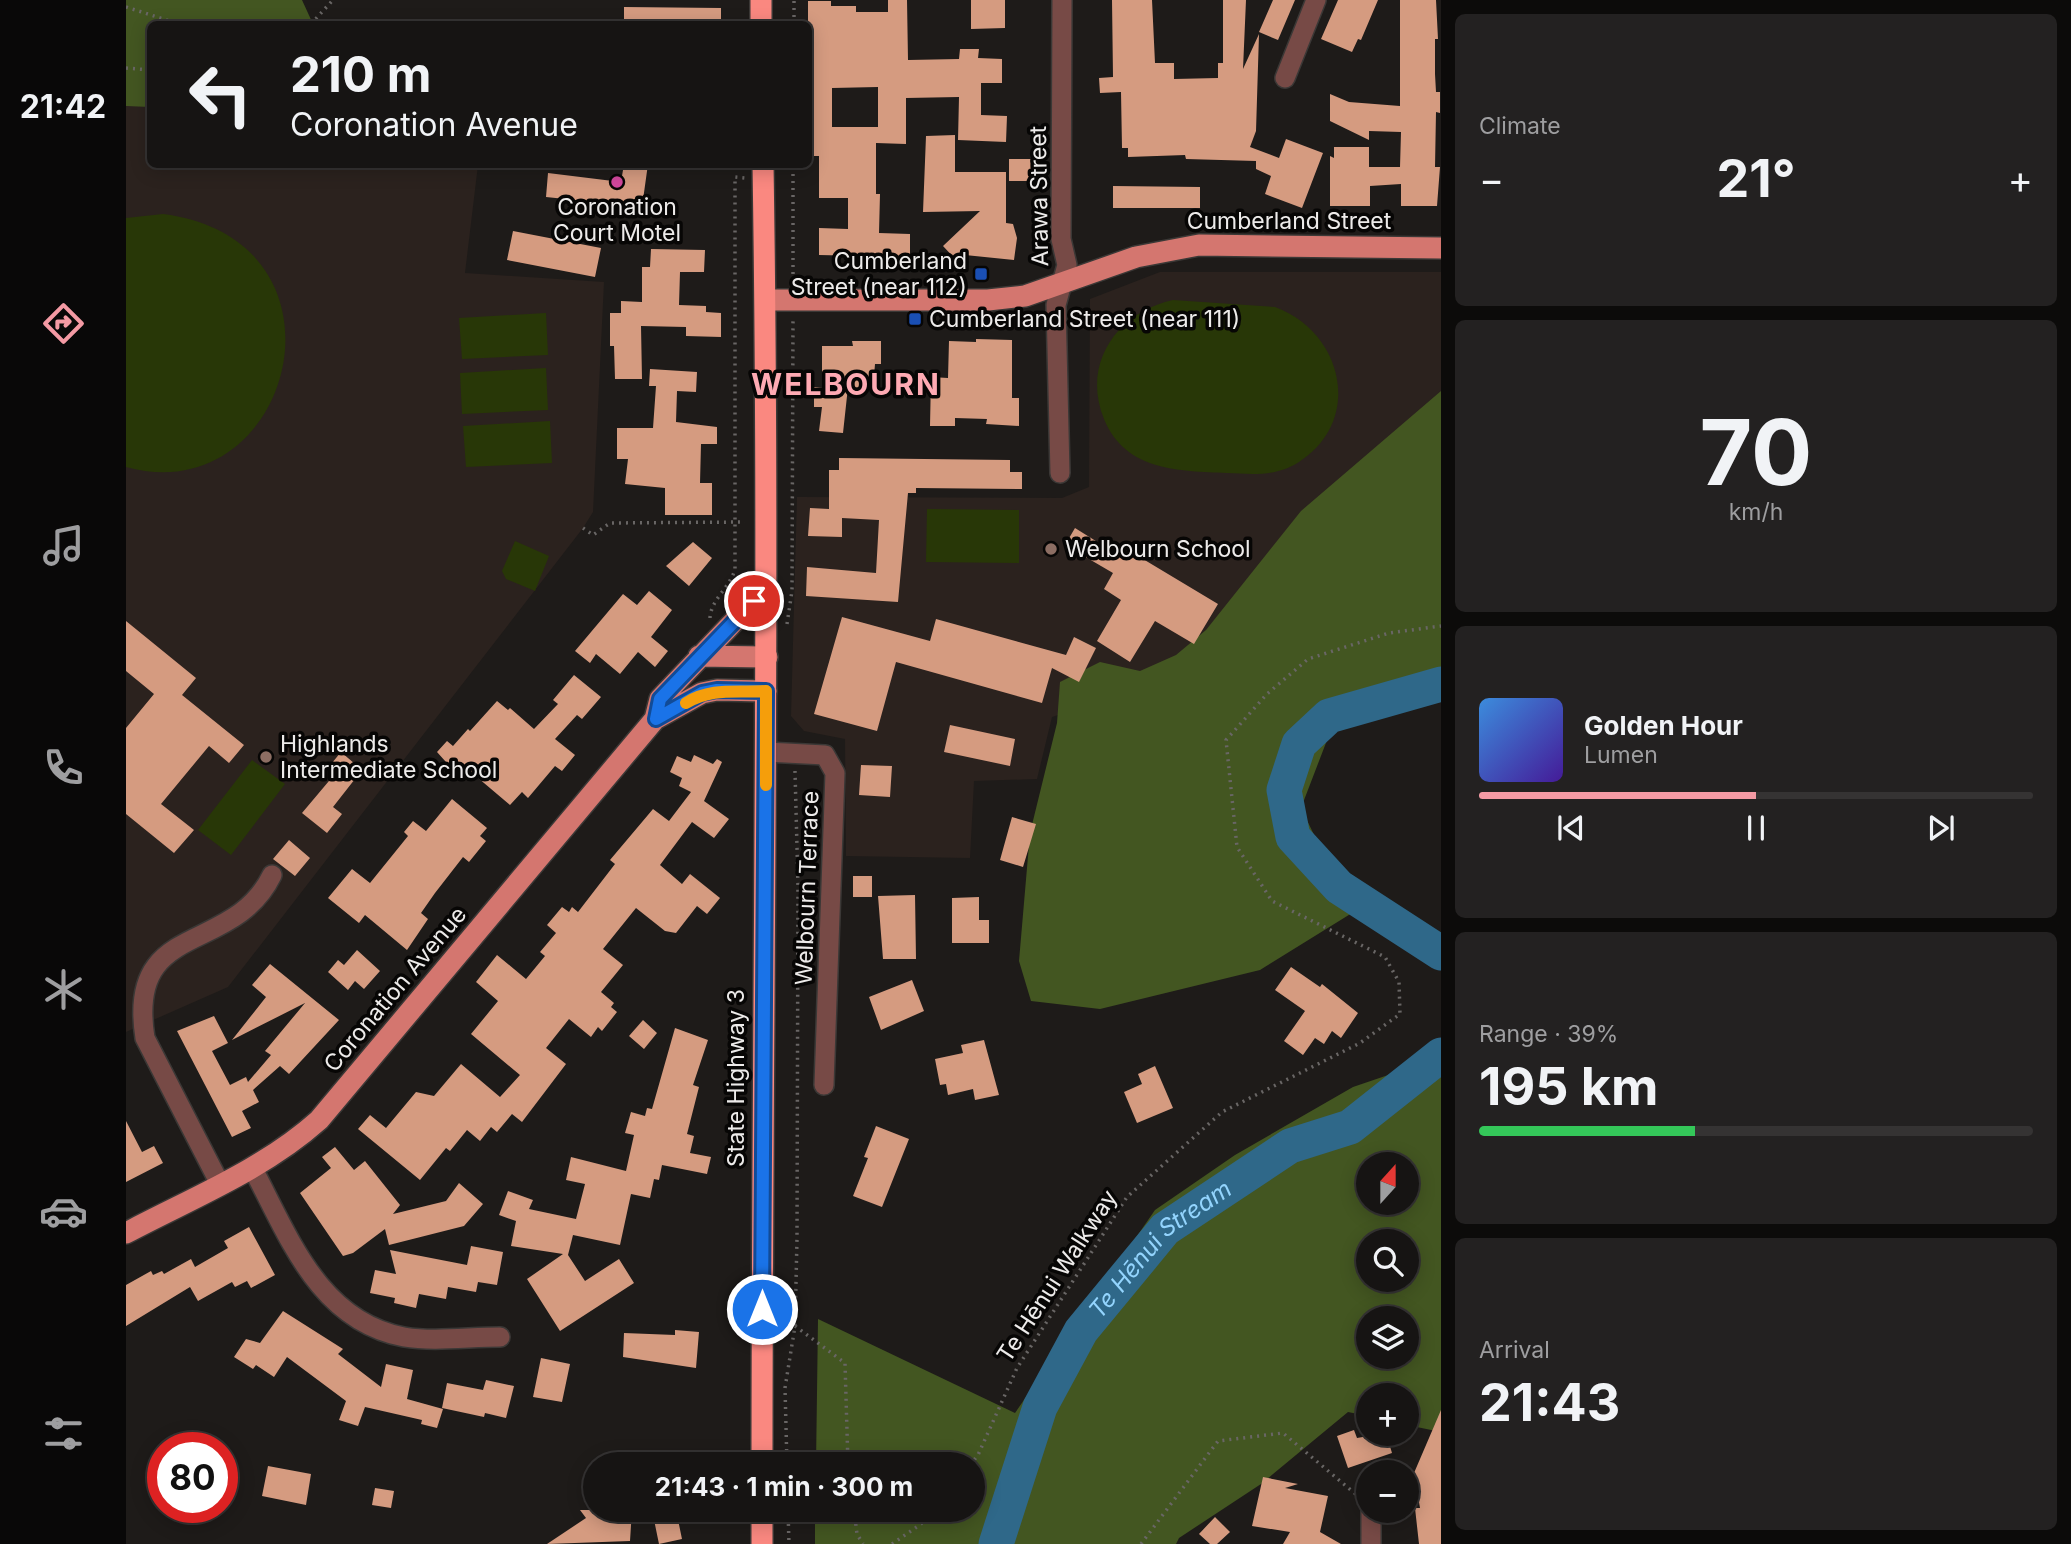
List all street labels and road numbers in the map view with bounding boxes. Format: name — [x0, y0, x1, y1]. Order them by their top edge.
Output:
street label: Arawa Street — [1024, 125, 1054, 267]
street label: Cumberland Street — [1187, 207, 1392, 235]
street label: Welbourn Terrace — [790, 790, 824, 986]
street label: Coronation Avenue — [318, 901, 472, 1077]
street label: State Highway 3 — [722, 989, 750, 1167]
street label: Te Hēnui Walkway — [991, 1185, 1123, 1367]

